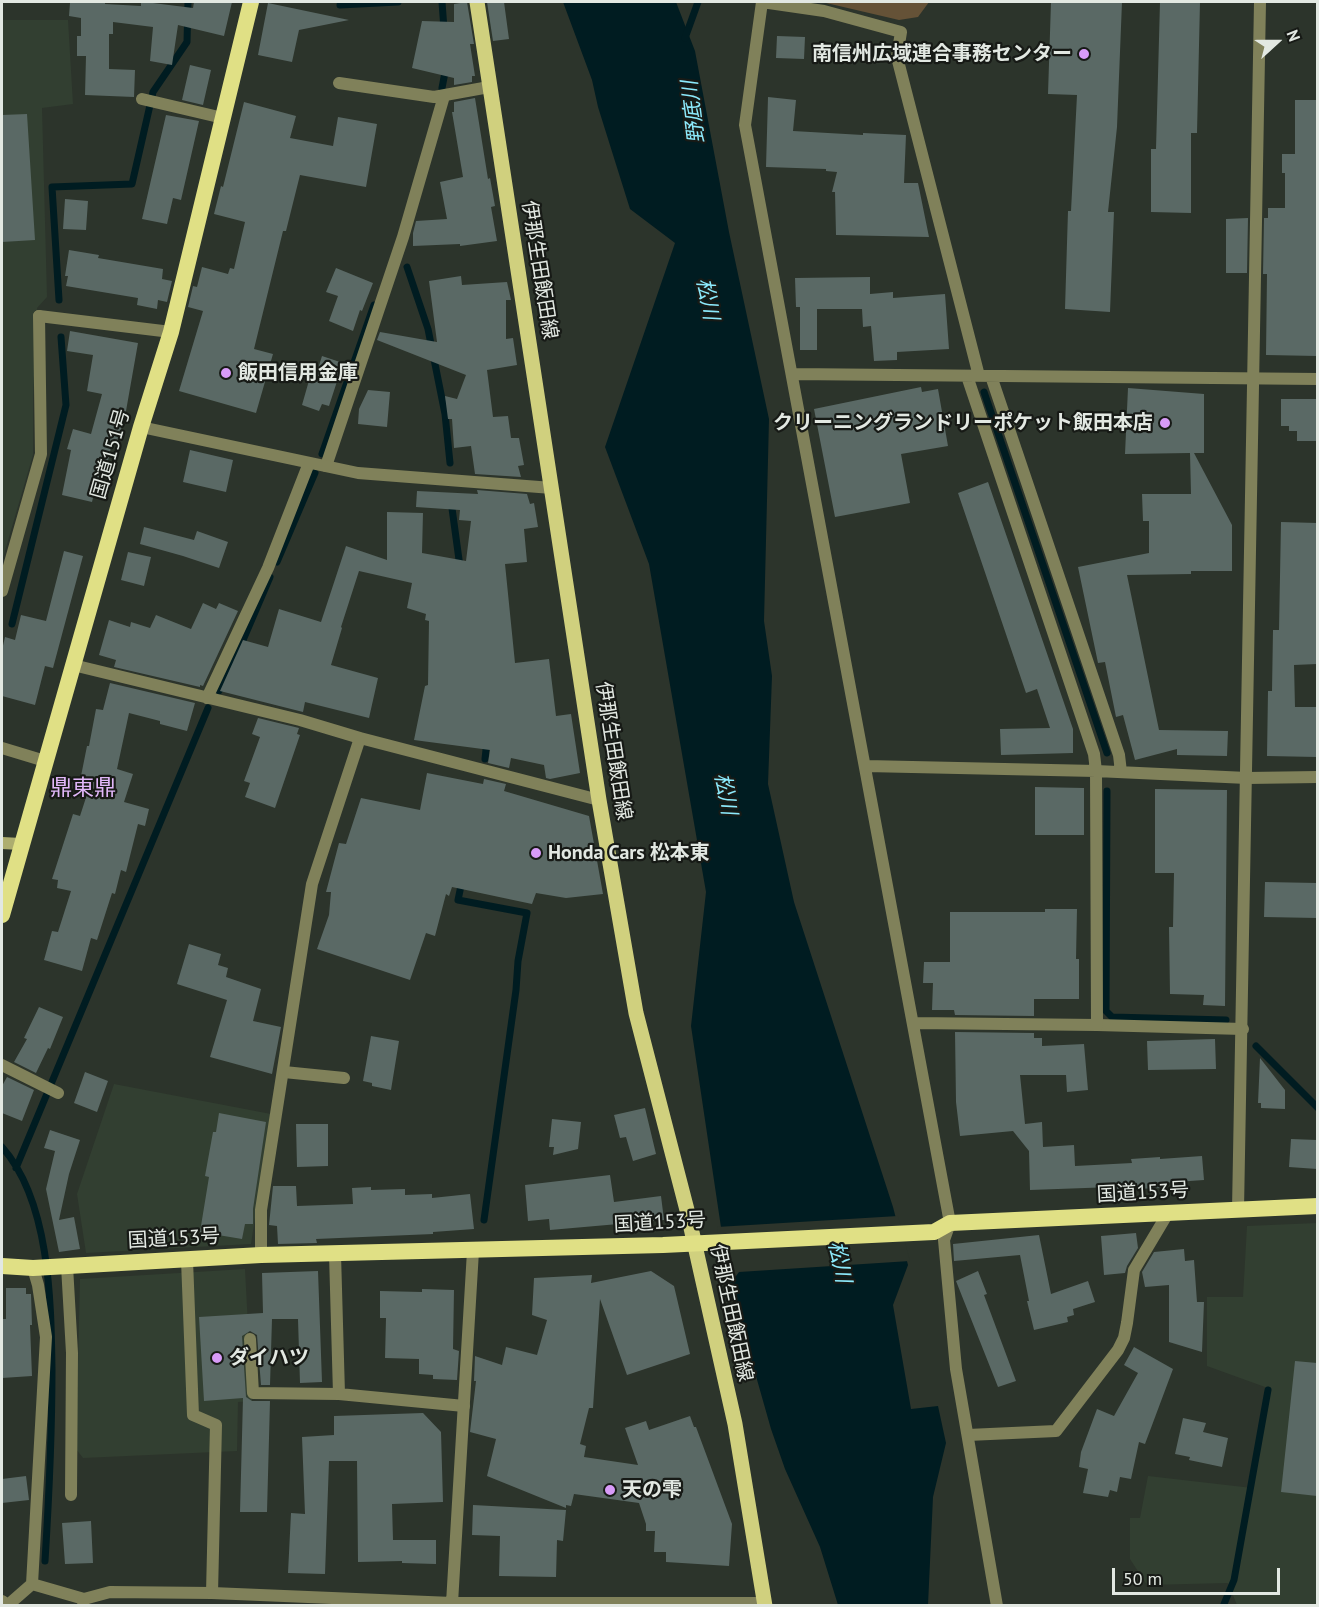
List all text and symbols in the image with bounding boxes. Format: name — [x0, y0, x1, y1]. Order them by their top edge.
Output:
north arrow — [1247, 12, 1307, 72]
text: N — [1283, 27, 1305, 44]
place label: 南信州広域連合事務センター — [812, 42, 1072, 66]
marker: 南信州広域連合事務センター — [1077, 47, 1091, 61]
water label: 野底川 — [678, 79, 710, 145]
street label: 伊那生田飯田線 — [516, 199, 562, 341]
water label: 松川 — [691, 276, 723, 322]
place label: 飯田信用金庫 — [238, 361, 358, 385]
marker: 飯田信用金庫 — [219, 366, 233, 380]
street label: 国道151号 — [87, 406, 135, 502]
place label: クリーニングランドリーポケット飯田本店 — [773, 411, 1153, 435]
marker: クリーニングランドリーポケット飯田本店 — [1158, 416, 1172, 430]
street label: 伊那生田飯田線 — [590, 680, 636, 822]
water label: 松川 — [709, 771, 741, 817]
district label: 鼎東鼎 — [50, 776, 116, 802]
place label: Honda Cars 松本東 — [548, 841, 710, 865]
marker: Honda Cars 松本東 — [529, 846, 543, 860]
street label: 国道153号 — [1096, 1179, 1190, 1207]
street label: 国道153号 — [613, 1209, 707, 1237]
street label: 国道153号 — [127, 1225, 221, 1253]
water label: 松川 — [822, 1239, 856, 1285]
street label: 伊那生田飯田線 — [705, 1242, 757, 1384]
place label: ダイハツ — [229, 1346, 309, 1370]
marker: ダイハツ — [210, 1351, 224, 1365]
place label: 天の雫 — [622, 1478, 682, 1502]
marker: 天の雫 — [603, 1483, 617, 1497]
scale bar — [1115, 1556, 1283, 1594]
text: 50 m — [1123, 1567, 1162, 1590]

